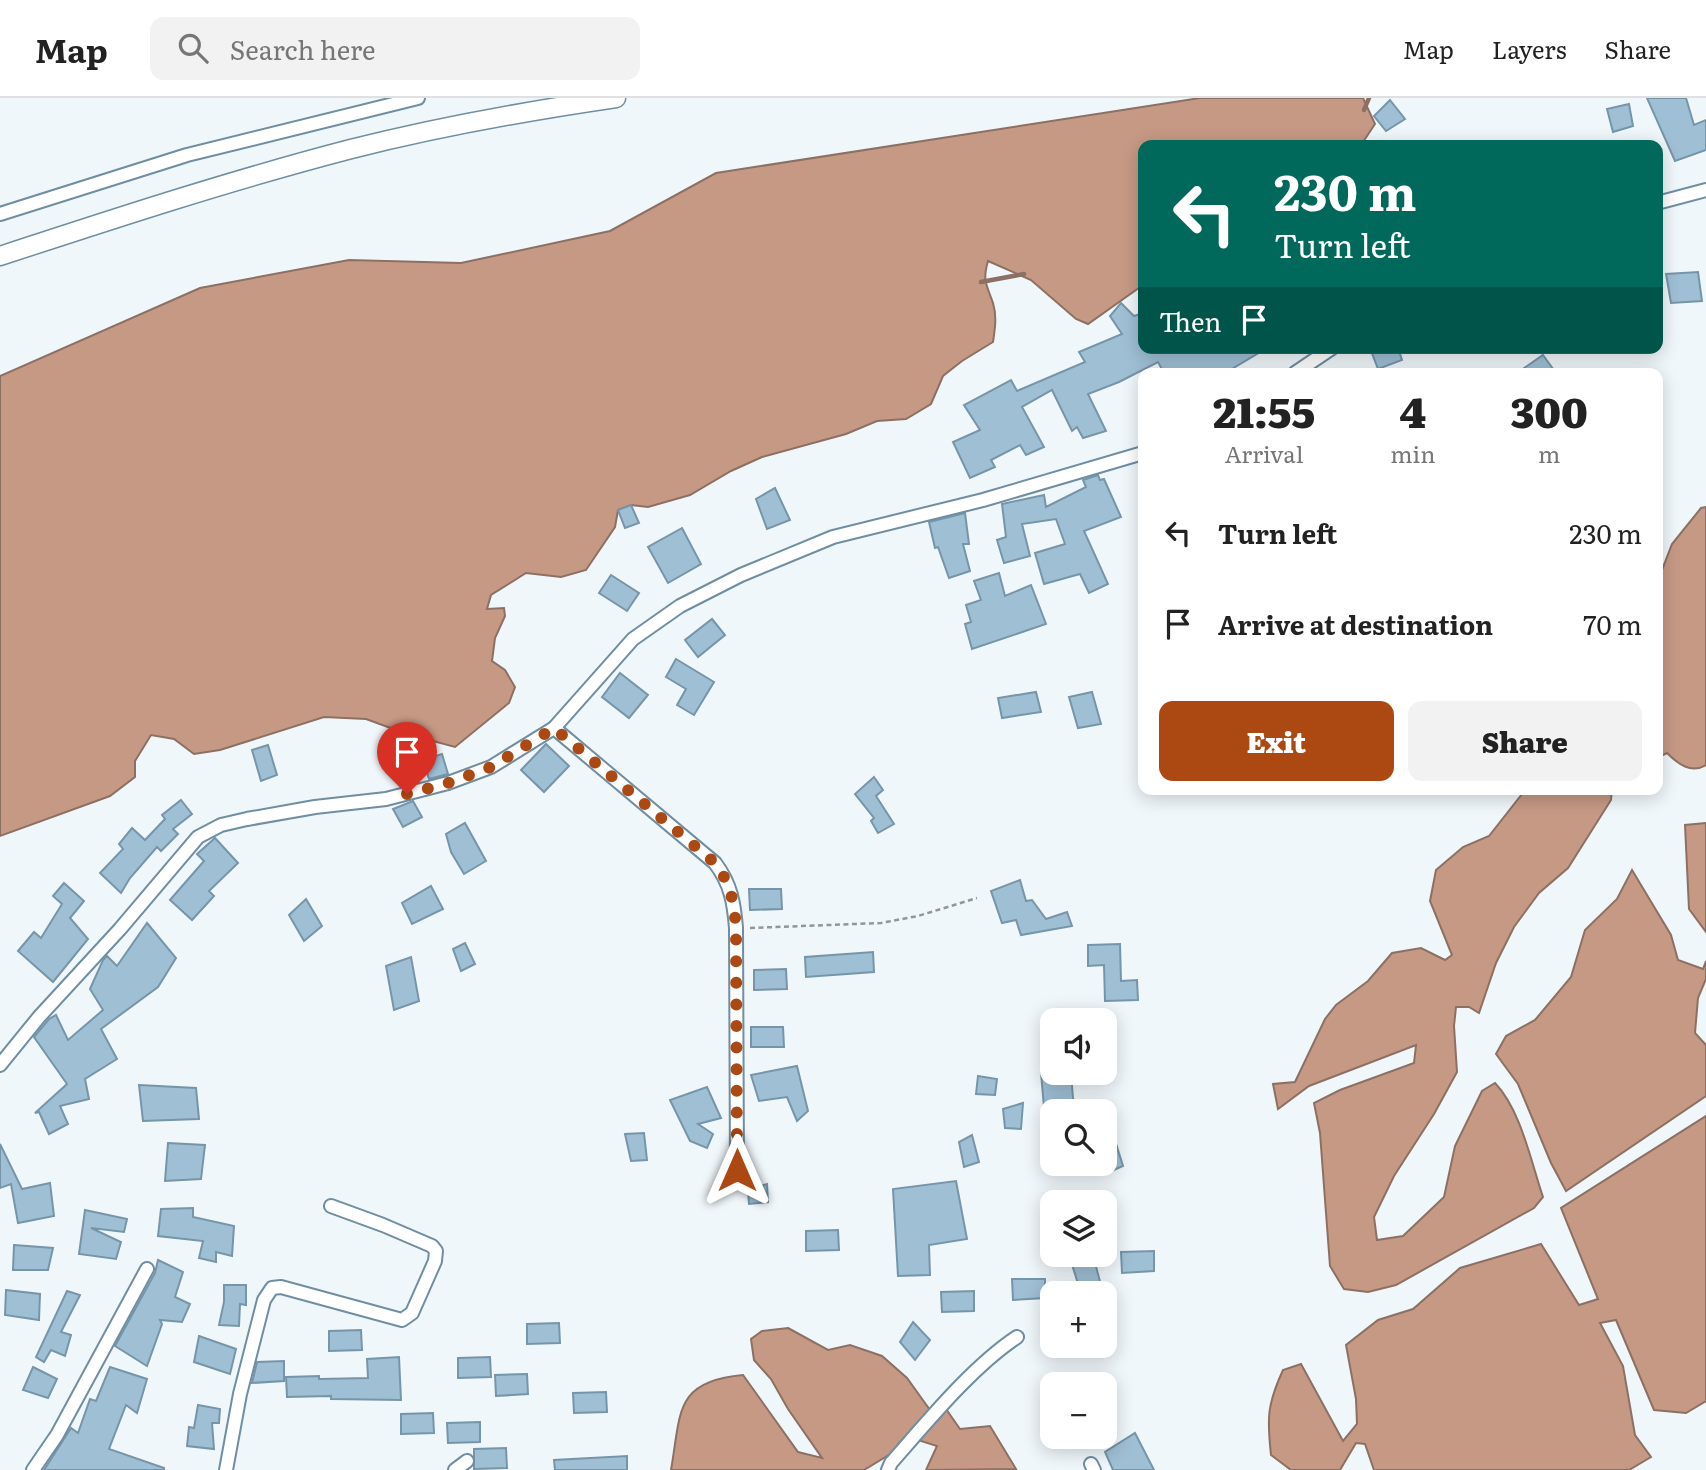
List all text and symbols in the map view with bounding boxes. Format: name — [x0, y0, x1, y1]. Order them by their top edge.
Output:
search box — [150, 17, 640, 80]
text: Map — [35, 24, 108, 73]
icon: search — [174, 29, 212, 67]
text: Search here — [230, 29, 376, 68]
text: Map — [1403, 31, 1454, 66]
text: Layers — [1492, 31, 1566, 66]
text: Share — [1604, 31, 1671, 66]
text: 230 m — [1274, 153, 1417, 226]
icon: left — [1159, 168, 1250, 259]
text: Turn left — [1274, 220, 1411, 268]
text: Then — [1159, 301, 1221, 340]
icon: arrive — [1235, 301, 1273, 339]
text: 21:55 — [1213, 379, 1315, 441]
text: 4 — [1400, 379, 1426, 441]
text: 300 — [1511, 379, 1588, 441]
text: Arrival — [1225, 436, 1303, 470]
text: min — [1390, 436, 1435, 470]
text: m — [1538, 436, 1560, 470]
text: Turn left — [1218, 513, 1337, 552]
text: 230 m — [1569, 513, 1642, 552]
icon: left — [1159, 514, 1197, 552]
text: Arrive at destination — [1218, 604, 1493, 643]
text: 70 m — [1583, 604, 1642, 643]
icon: arrive — [1159, 605, 1197, 643]
button: Exit — [1159, 701, 1394, 781]
button: Share — [1408, 701, 1642, 781]
pin — [377, 722, 437, 794]
icon: arrive — [388, 733, 426, 771]
map controls — [1040, 1008, 1117, 1449]
button: sound — [1040, 1008, 1117, 1085]
button: search — [1040, 1099, 1117, 1176]
position arrow — [700, 1133, 774, 1207]
button: layers — [1040, 1190, 1117, 1267]
button: + — [1040, 1281, 1117, 1358]
button: − — [1040, 1372, 1117, 1449]

